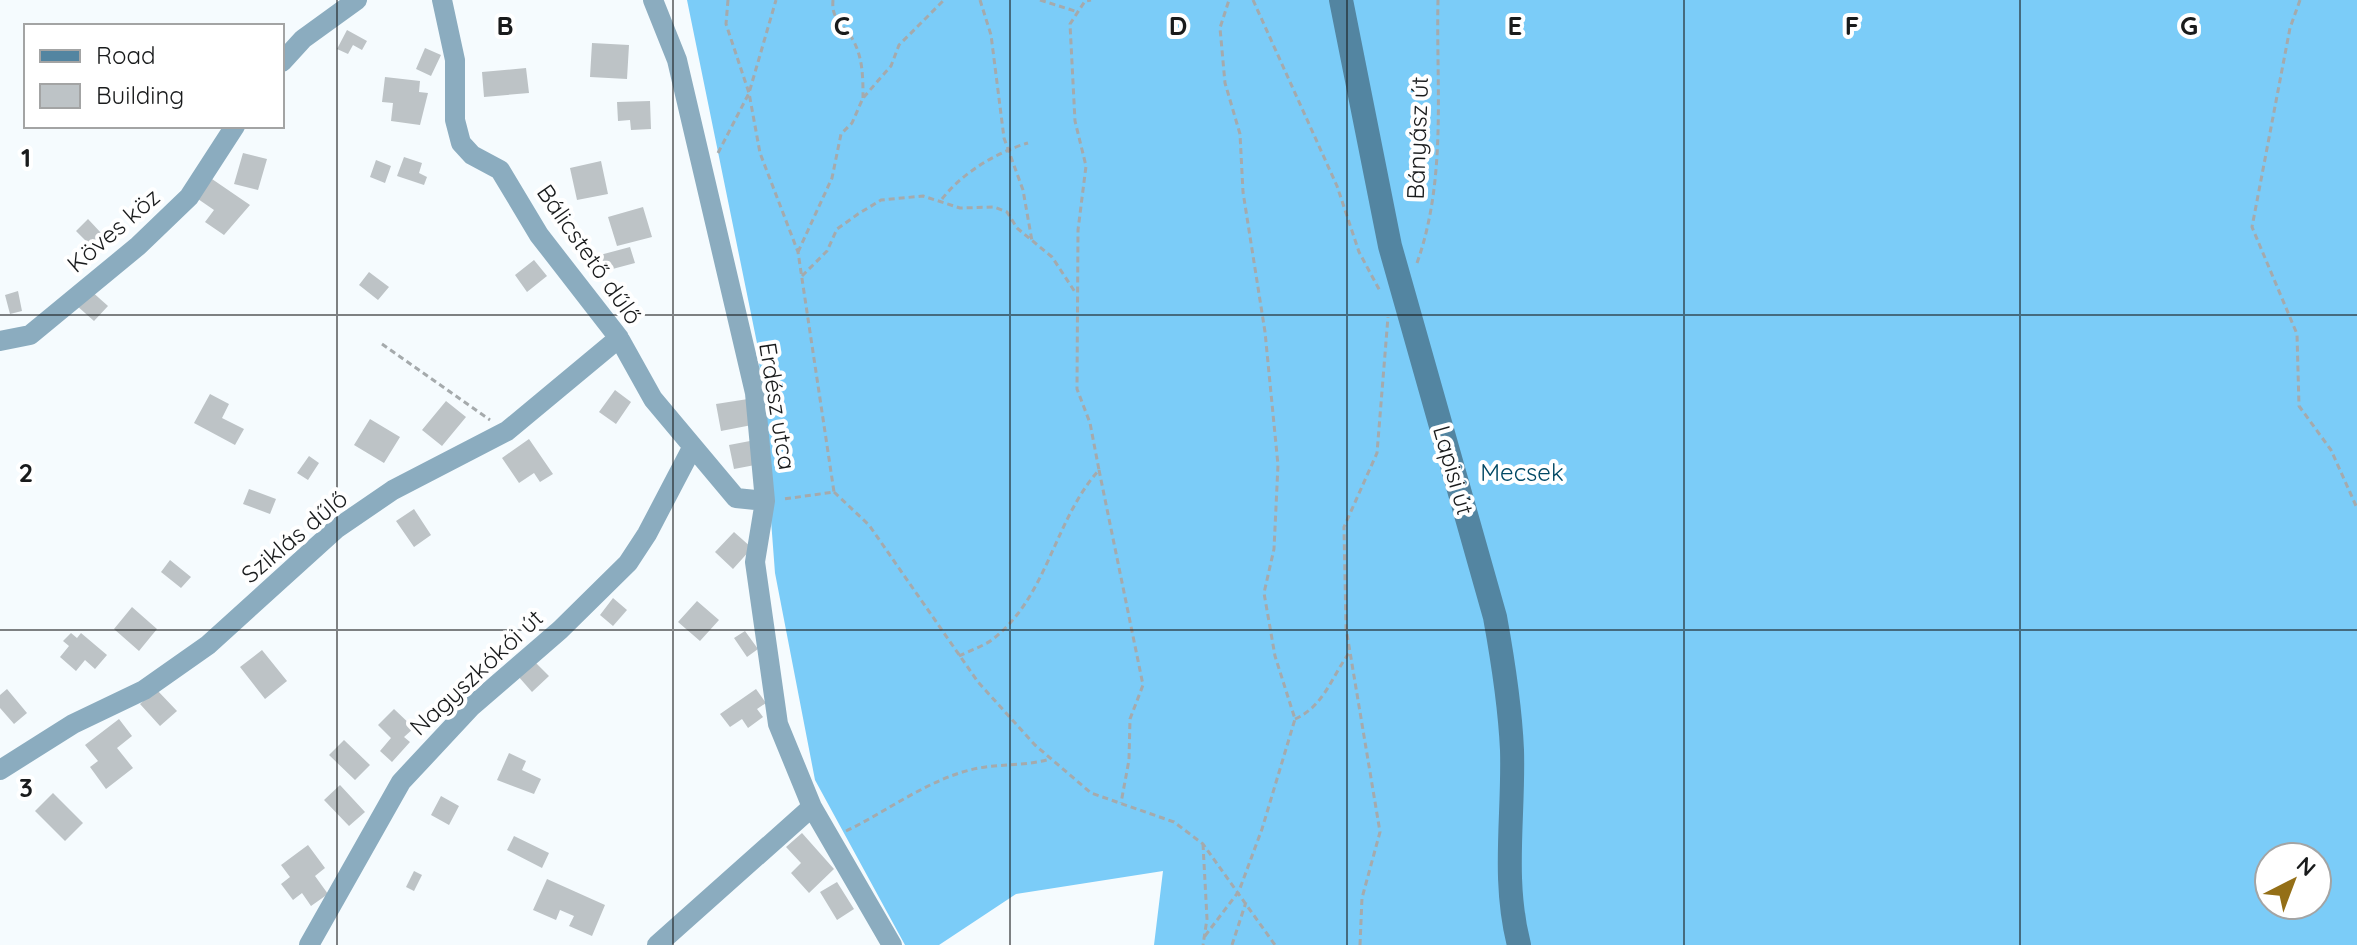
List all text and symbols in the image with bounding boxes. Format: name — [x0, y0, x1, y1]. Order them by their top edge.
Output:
text: B — [496, 9, 514, 42]
text: C — [834, 9, 850, 42]
text: D — [1169, 9, 1187, 42]
text: E — [1508, 9, 1522, 42]
text: F — [1845, 9, 1859, 42]
text: G — [2180, 9, 2198, 42]
legend — [24, 24, 284, 128]
text: Road — [96, 40, 156, 70]
street label: Bányász út — [1400, 76, 1434, 200]
text: Building — [96, 80, 184, 110]
text: 1 — [21, 141, 31, 174]
street label: Bálicstető dűlő — [531, 178, 649, 330]
street label: Köves köz — [60, 182, 166, 278]
street label: Erdész utca — [753, 340, 803, 472]
street label: Lapisi út — [1427, 422, 1481, 518]
text: 2 — [19, 456, 33, 489]
park label: Mecsek — [1480, 457, 1564, 487]
street label: Sziklás dűlő — [235, 483, 353, 589]
street label: Nagyszkókói út — [403, 603, 549, 741]
text: 3 — [19, 771, 33, 804]
north arrow — [2253, 841, 2333, 921]
text: N — [2291, 850, 2322, 882]

